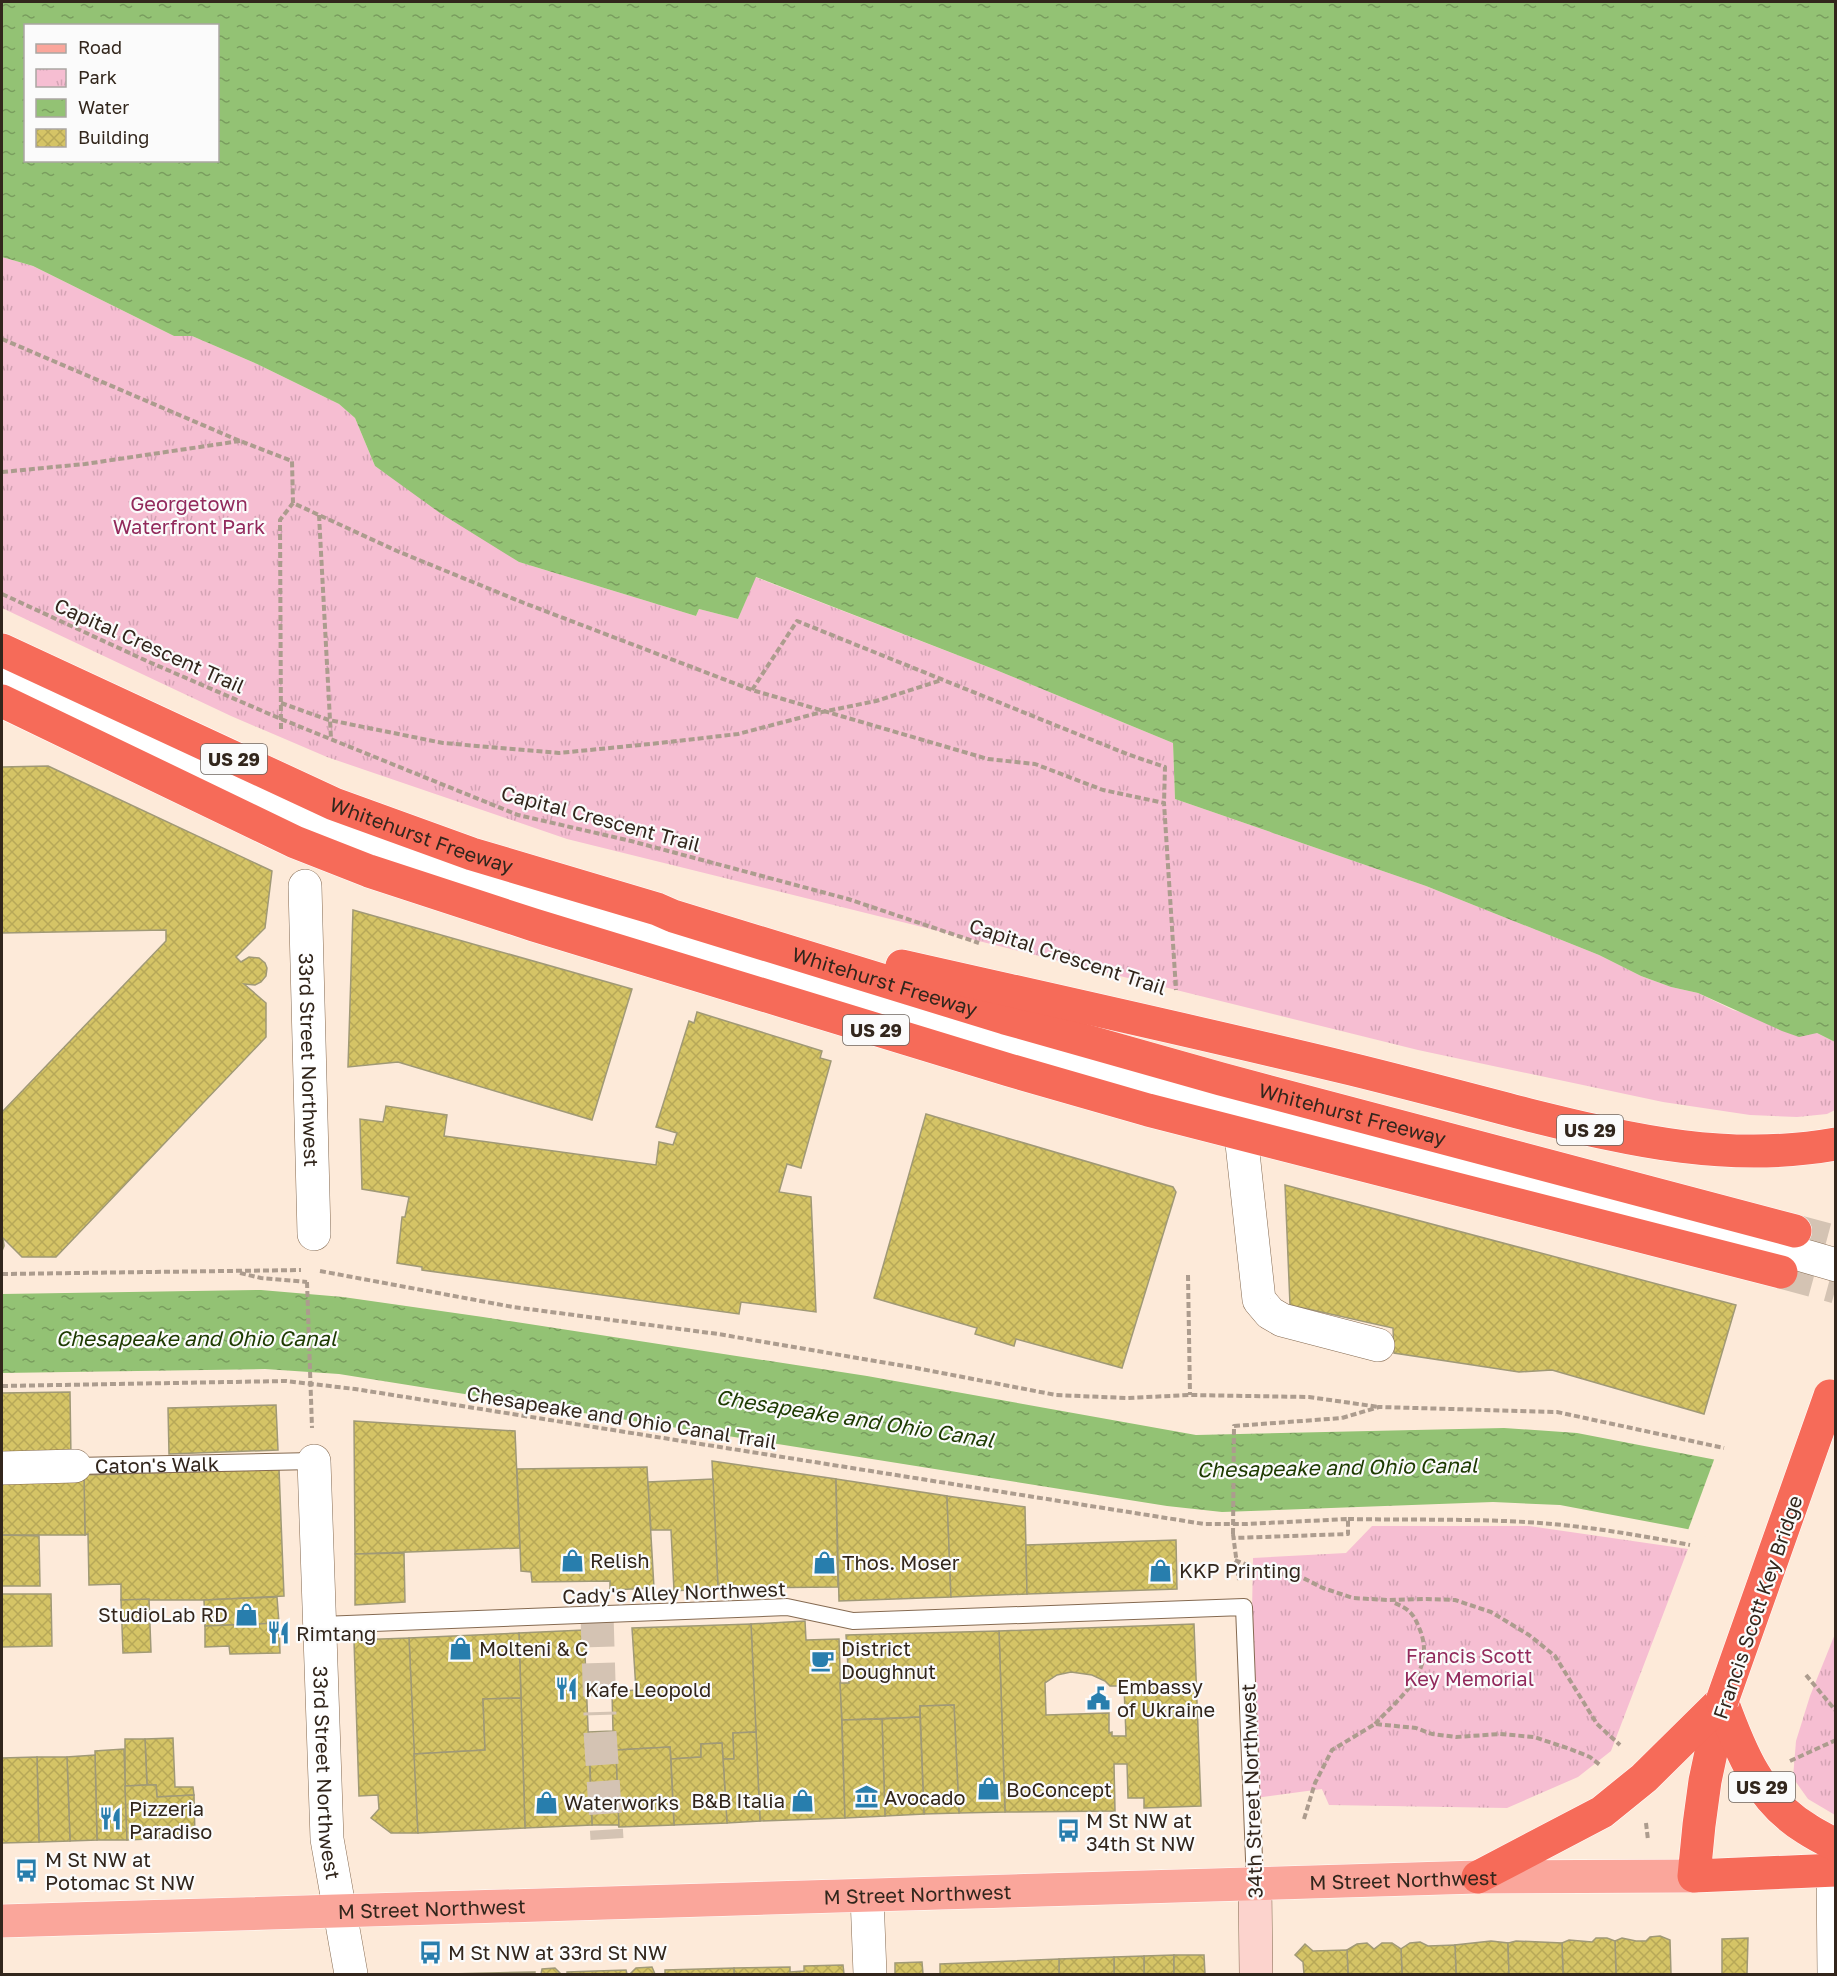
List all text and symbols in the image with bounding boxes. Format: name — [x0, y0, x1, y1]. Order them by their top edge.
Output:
legend — [24, 24, 219, 162]
text: Road — [78, 36, 122, 58]
text: Park — [78, 66, 117, 88]
text: Water — [78, 96, 129, 118]
text: Building — [78, 126, 149, 148]
park label: Georgetown Waterfront Park — [113, 491, 265, 538]
street label: Capital Crescent Trail — [51, 592, 249, 698]
road number: US 29 — [201, 744, 267, 774]
street label: Capital Crescent Trail — [499, 780, 703, 856]
street label: Whitehurst Freeway — [327, 792, 516, 878]
street label: Capital Crescent Trail — [967, 913, 1169, 999]
street label: Whitehurst Freeway — [789, 941, 981, 1021]
street label: 33rd Street Northwest — [295, 953, 324, 1167]
road number: US 29 — [843, 1015, 909, 1045]
street label: Whitehurst Freeway — [1256, 1078, 1449, 1150]
road number: US 29 — [1557, 1115, 1623, 1145]
water label: Chesapeake and Ohio Canal — [56, 1325, 338, 1351]
street label: Chesapeake and Ohio Canal Trail — [465, 1381, 779, 1453]
water label: Chesapeake and Ohio Canal — [714, 1383, 997, 1453]
street label: Caton's Walk — [95, 1451, 219, 1478]
water label: Chesapeake and Ohio Canal — [1196, 1452, 1479, 1482]
street label: Francis Scott Key Bridge — [1707, 1492, 1807, 1722]
shop icon: Relish — [559, 1547, 585, 1573]
place label: Relish — [590, 1548, 650, 1572]
shop icon: Thos. Moser — [811, 1549, 837, 1575]
place label: Thos. Moser — [842, 1550, 960, 1574]
shop icon: KKP Printing — [1148, 1557, 1174, 1583]
place label: KKP Printing — [1179, 1558, 1301, 1582]
street label: Cady's Alley Northwest — [562, 1576, 786, 1608]
shop icon: StudioLab RD — [233, 1601, 259, 1627]
place label: StudioLab RD — [98, 1602, 228, 1626]
restaurant icon: Rimtang — [265, 1620, 291, 1646]
place label: Rimtang — [296, 1621, 376, 1645]
shop icon: Molteni & C — [448, 1635, 474, 1661]
place label: Molteni & C — [479, 1636, 588, 1660]
place label: District Doughnut — [841, 1636, 936, 1683]
park label: Francis Scott Key Memorial — [1404, 1643, 1534, 1690]
cafe icon: District Doughnut — [810, 1647, 836, 1673]
street label: 33rd Street Northwest — [309, 1665, 346, 1881]
place label: Embassy of Ukraine — [1117, 1674, 1215, 1721]
restaurant icon: Kafe Leopold — [554, 1676, 580, 1702]
place label: Kafe Leopold — [585, 1677, 711, 1701]
street label: 34th Street Northwest — [1235, 1683, 1267, 1899]
public building icon: Embassy of Ukraine — [1086, 1685, 1112, 1711]
road number: US 29 — [1729, 1772, 1795, 1802]
shop icon: BoConcept — [975, 1776, 1001, 1802]
place label: BoConcept — [1006, 1777, 1112, 1801]
museum icon: Avocado — [853, 1784, 879, 1810]
place label: Avocado — [884, 1785, 966, 1809]
shop icon: B&B Italia — [790, 1787, 816, 1813]
place label: B&B Italia — [691, 1788, 785, 1812]
shop icon: Waterworks — [533, 1789, 559, 1815]
place label: Waterworks — [564, 1790, 679, 1814]
place label: Pizzeria Paradiso — [129, 1796, 212, 1843]
restaurant icon: Pizzeria Paradiso — [98, 1806, 124, 1832]
place label: M St NW at 34th St NW — [1086, 1808, 1195, 1855]
bus stop icon: M St NW at 34th St NW — [1055, 1818, 1081, 1844]
place label: M St NW at Potomac St NW — [45, 1847, 195, 1894]
bus stop icon: M St NW at Potomac St NW — [14, 1858, 40, 1884]
street label: M Street Northwest — [1309, 1865, 1497, 1894]
street label: M Street Northwest — [823, 1879, 1012, 1909]
street label: M Street Northwest — [337, 1893, 526, 1923]
bus stop icon: M St NW at 33rd St NW — [417, 1939, 443, 1965]
place label: M St NW at 33rd St NW — [448, 1940, 667, 1964]

